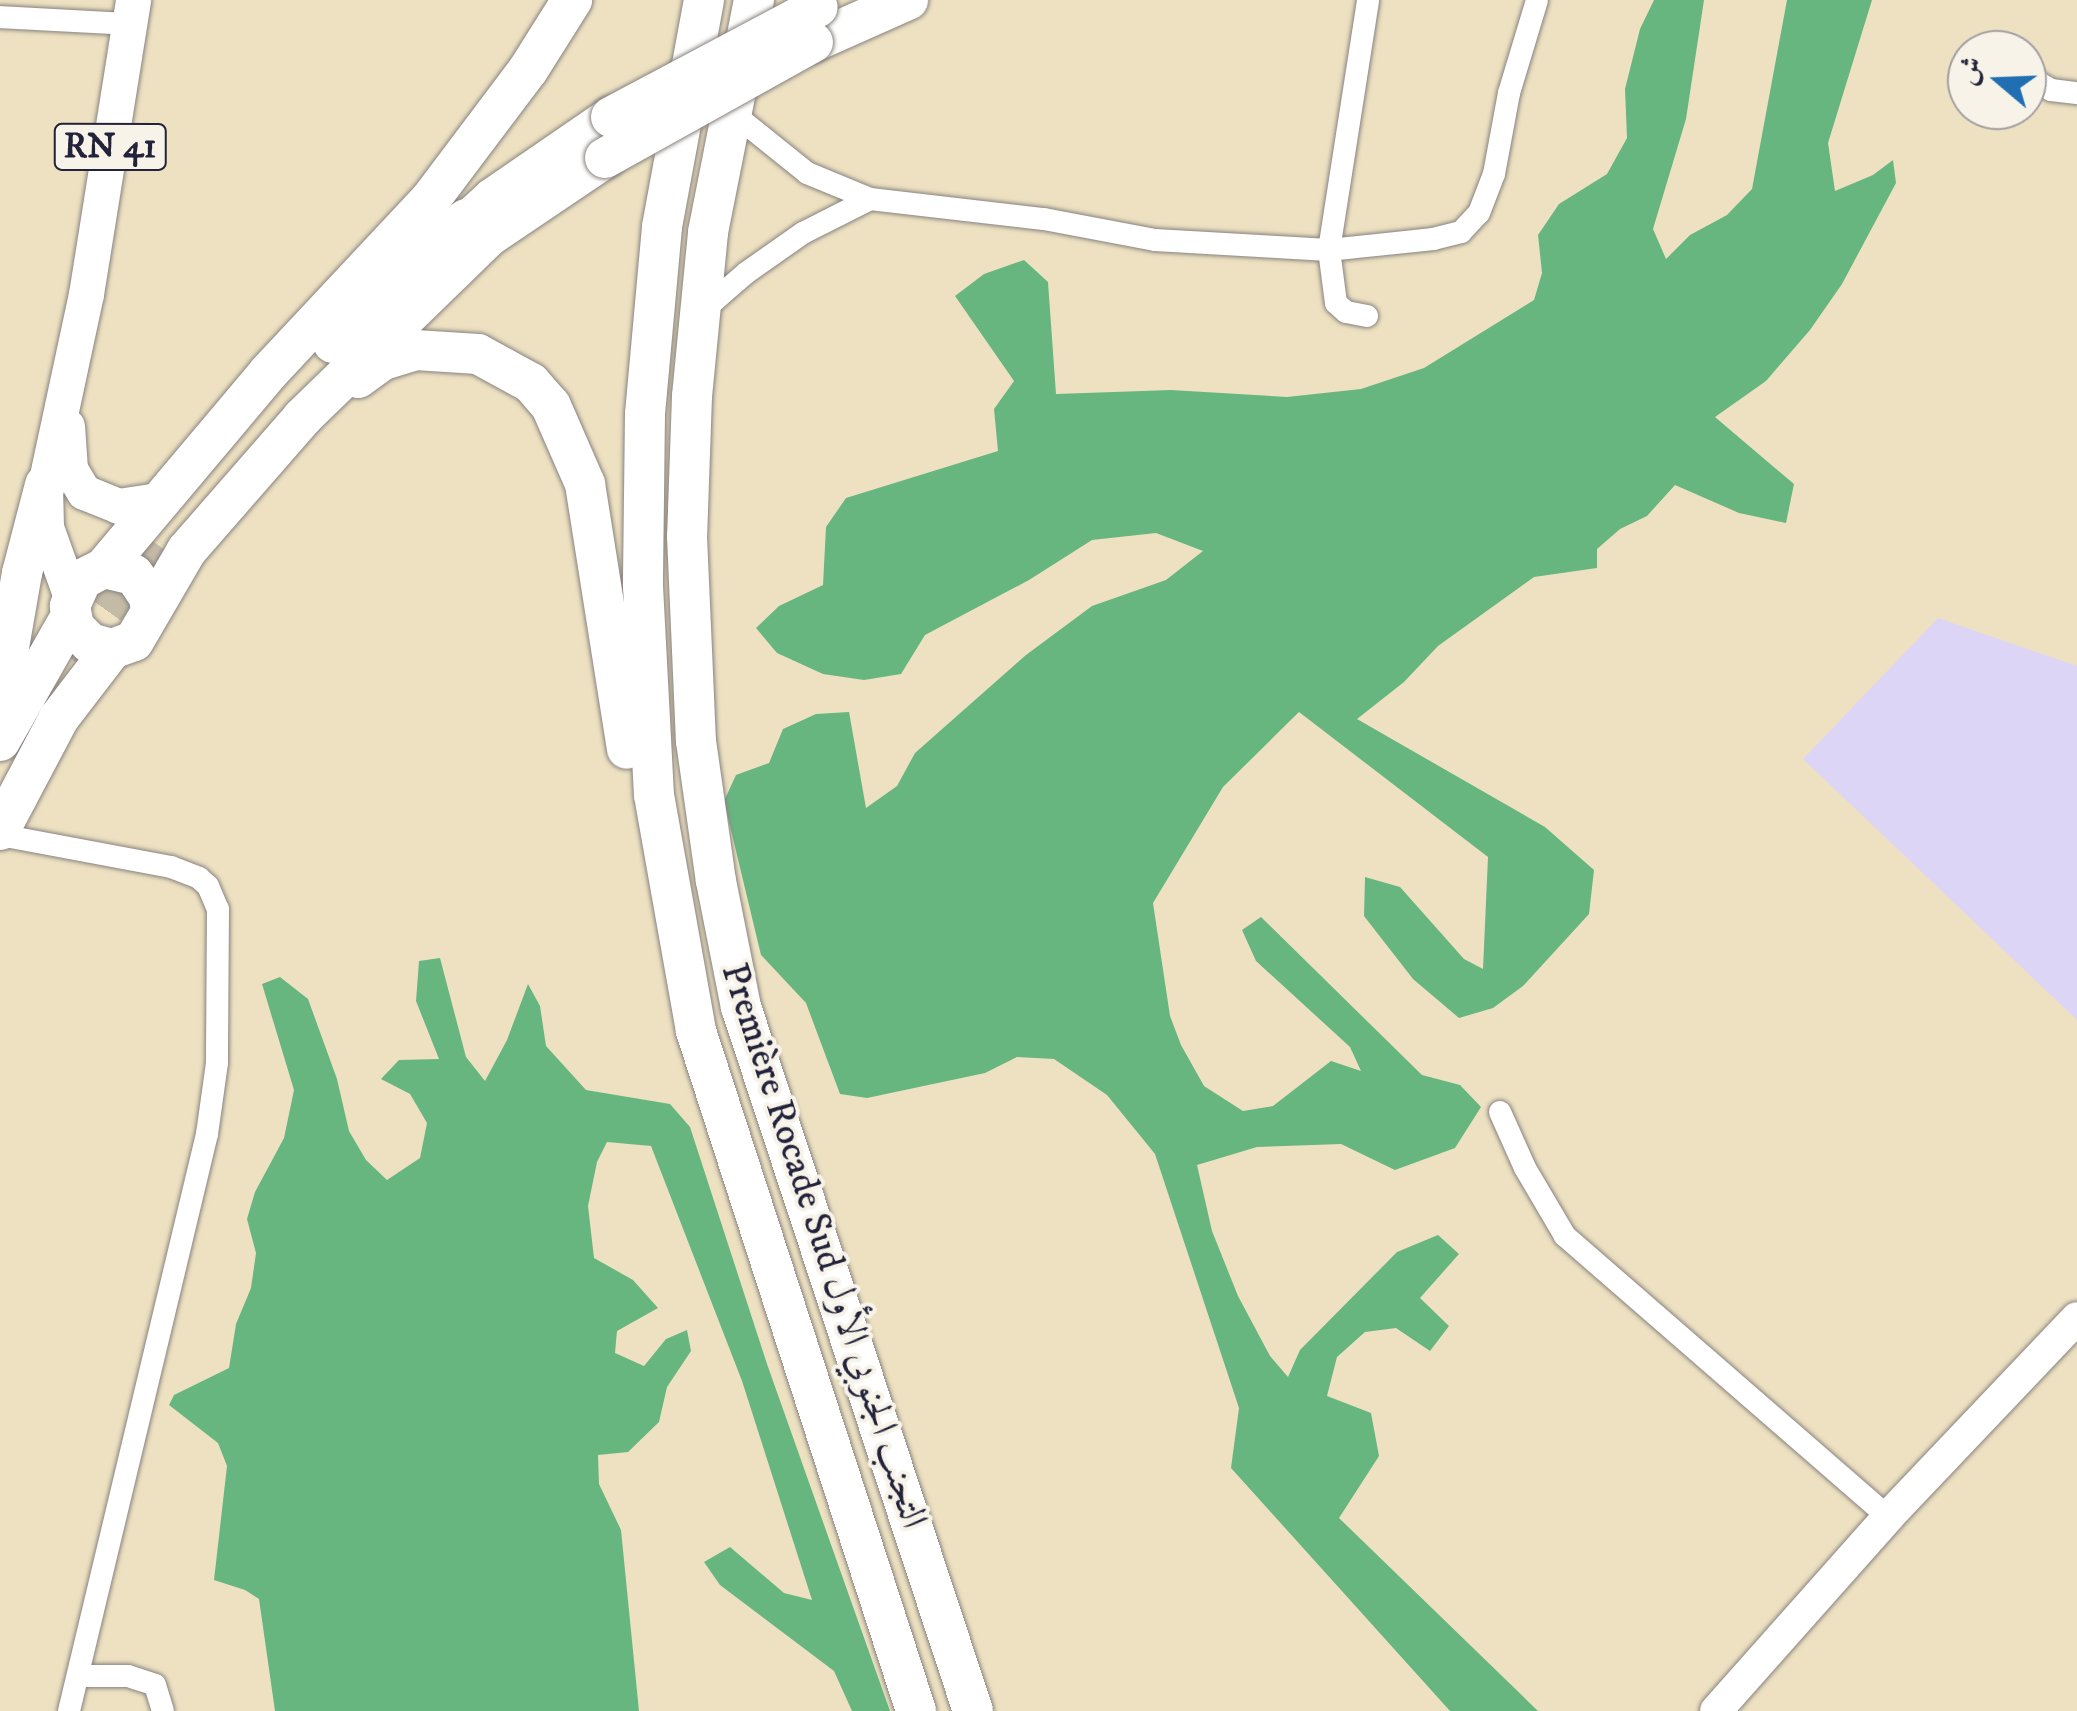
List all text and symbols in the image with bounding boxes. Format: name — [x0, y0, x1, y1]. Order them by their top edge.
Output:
north arrow — [1947, 30, 2047, 130]
text: ش — [1949, 52, 1991, 90]
road number: RN 41 — [52, 117, 168, 177]
street label: Première Rocade Sud التجنب الجنوبي الأول — [710, 958, 936, 1534]

